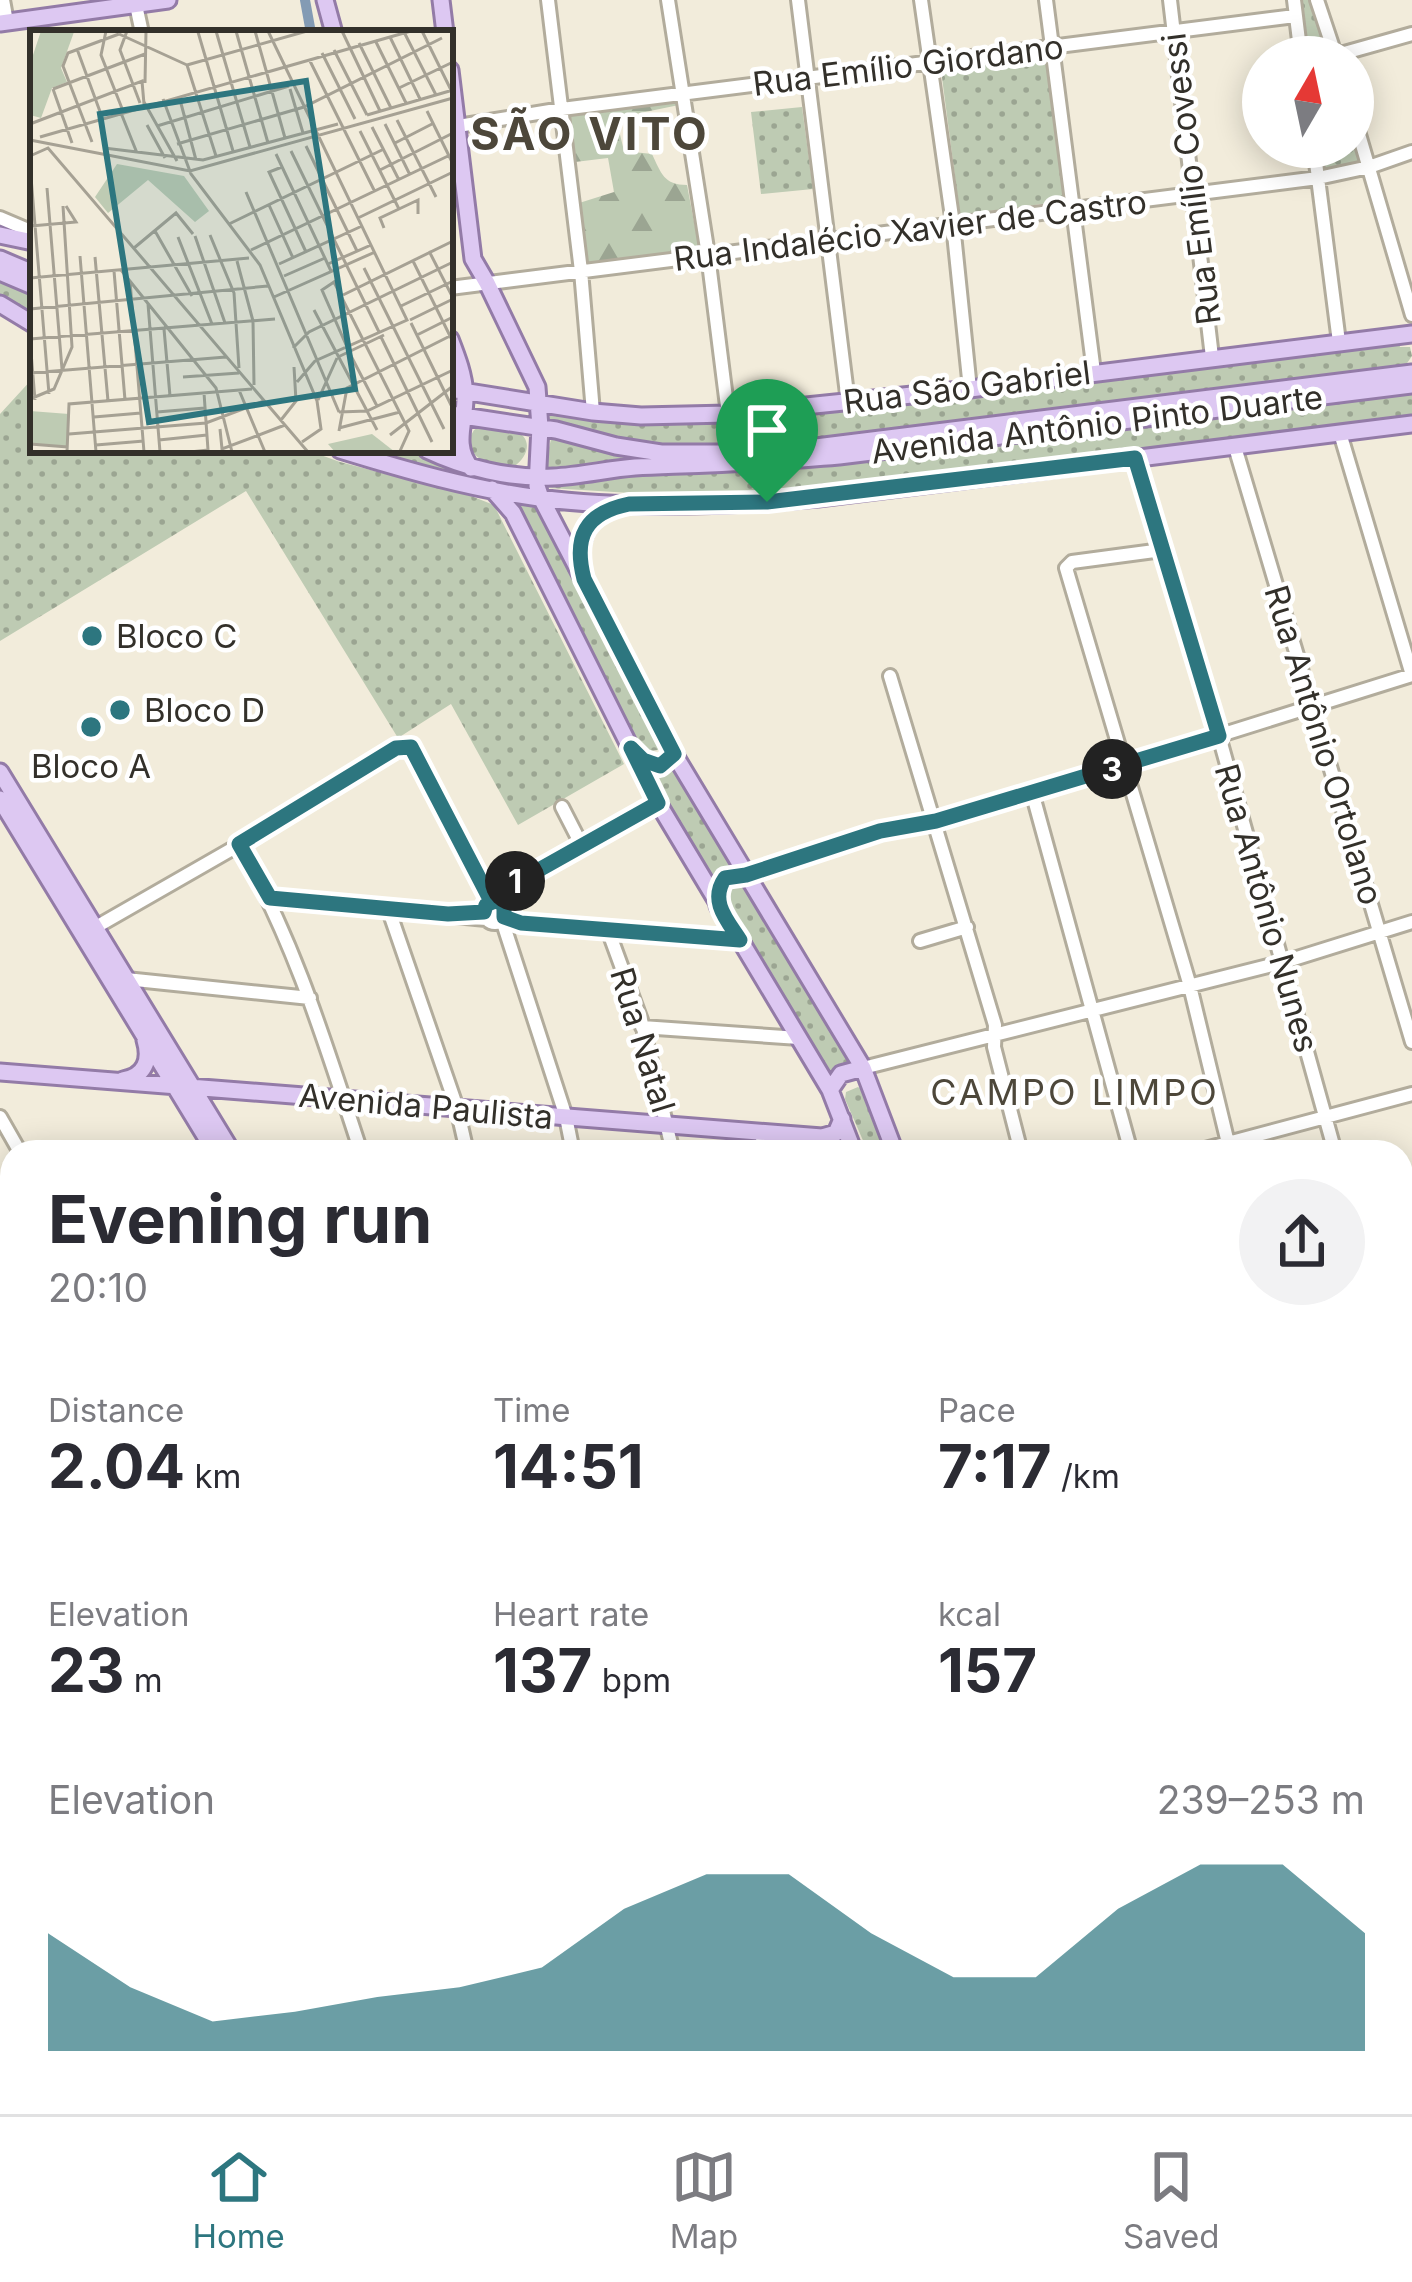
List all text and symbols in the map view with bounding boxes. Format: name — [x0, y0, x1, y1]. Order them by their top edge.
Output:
street label: Rua Emílio Giordano — [750, 26, 1066, 104]
inset map — [30, 30, 453, 453]
street label: Rua Emílio Covessi — [1153, 31, 1229, 327]
north arrow — [1242, 36, 1374, 168]
map controls — [1242, 36, 1374, 168]
district label: SÃO VITO — [470, 106, 710, 161]
street label: Rua Indalécio Xavier de Castro — [671, 181, 1149, 279]
street label: Rua São Gabriel — [841, 352, 1093, 422]
street label: Avenida Antônio Pinto Duarte — [869, 376, 1325, 472]
pin — [716, 379, 818, 502]
icon: arrive — [734, 397, 800, 463]
street label: Rua Antônio Ortolano — [1256, 580, 1392, 910]
place label: Bloco C — [116, 616, 237, 656]
marker: Bloco C — [79, 623, 105, 649]
place label: Bloco D — [144, 690, 265, 730]
marker: Bloco D — [107, 697, 133, 723]
marker: Bloco A — [78, 714, 104, 740]
pin: 3 — [1082, 739, 1142, 799]
place label: Bloco A — [31, 746, 151, 786]
text: 3 — [1101, 749, 1123, 789]
street label: Rua Antônio Nunes — [1207, 759, 1327, 1057]
pin: 1 — [485, 851, 545, 911]
text: 1 — [508, 861, 522, 901]
street label: Rua Natal — [602, 963, 684, 1117]
district label: CAMPO LIMPO — [930, 1070, 1220, 1114]
street label: Avenida Paulista — [297, 1075, 555, 1137]
text: Evening run — [48, 1179, 432, 1259]
button: share — [1239, 1179, 1365, 1305]
text: 20:10 — [48, 1264, 148, 1311]
text: Distance — [48, 1390, 184, 1430]
text: Time — [493, 1390, 570, 1430]
text: Pace — [938, 1390, 1016, 1430]
text: 2.04 — [48, 1430, 185, 1502]
text: 14:51 — [493, 1430, 644, 1502]
text: 7:17 — [938, 1430, 1052, 1502]
text: km — [185, 1456, 241, 1496]
text: /km — [1052, 1456, 1120, 1496]
text: Elevation — [48, 1594, 189, 1634]
text: Heart rate — [493, 1594, 649, 1634]
text: kcal — [938, 1594, 1001, 1634]
text: 23 — [48, 1634, 125, 1706]
text: 137 — [493, 1634, 593, 1706]
text: 157 — [938, 1634, 1037, 1706]
text: m — [125, 1660, 163, 1700]
text: bpm — [593, 1660, 671, 1700]
text: Elevation — [48, 1776, 215, 1823]
text: 239–253 m — [1157, 1776, 1365, 1823]
tab: Home — [192, 2144, 285, 2256]
tab: Map — [670, 2144, 738, 2256]
tab: Saved — [1123, 2144, 1220, 2256]

